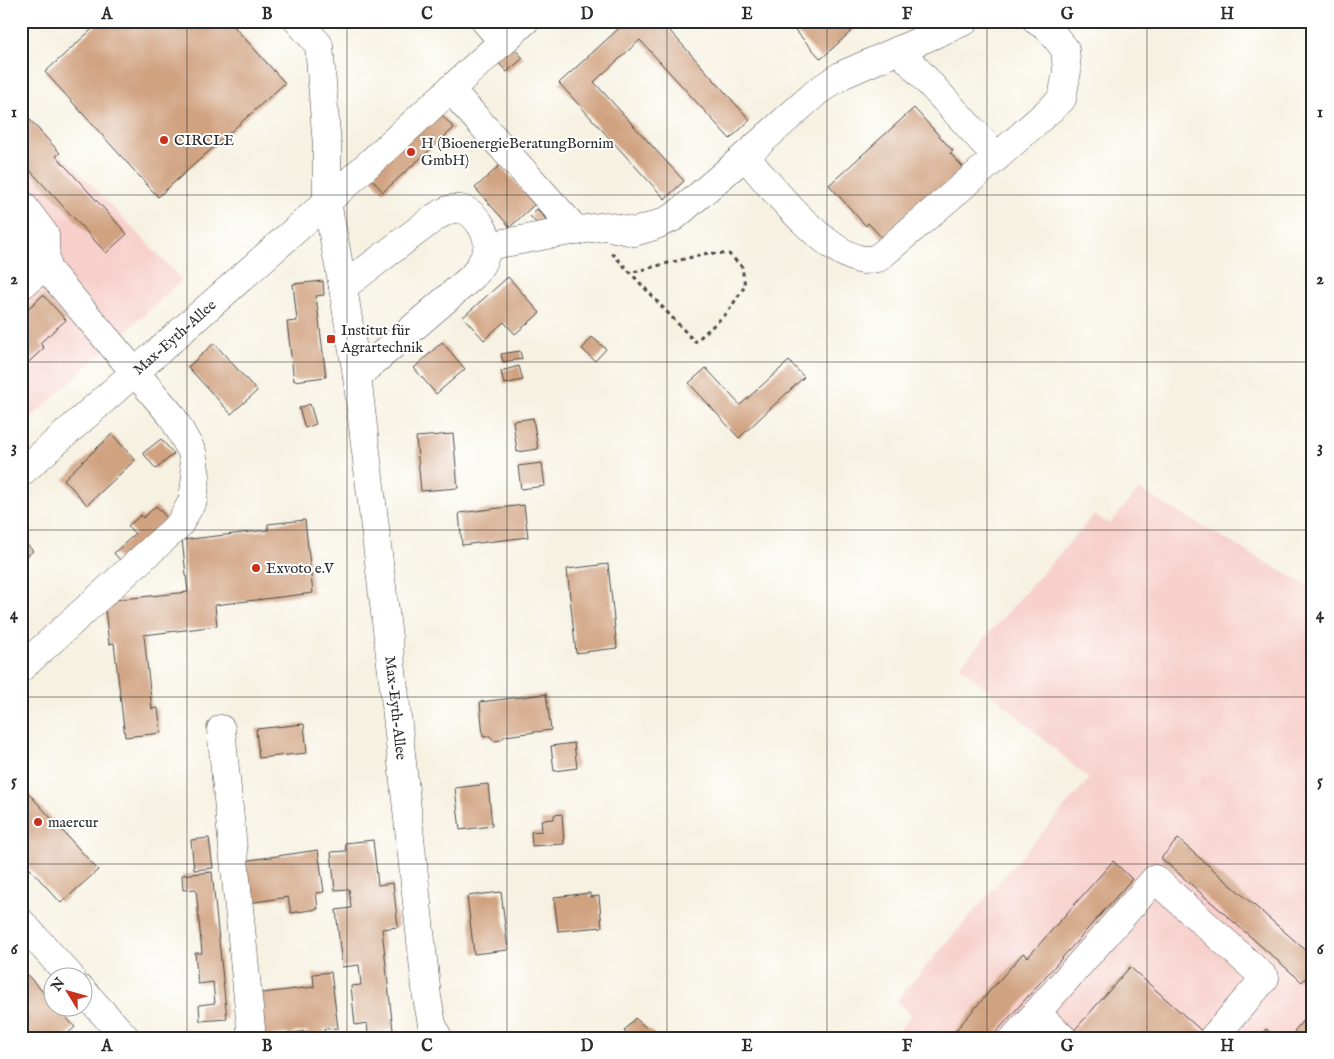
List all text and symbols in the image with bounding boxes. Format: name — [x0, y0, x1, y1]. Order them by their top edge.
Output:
text: A — [101, 5, 114, 25]
text: B — [262, 5, 273, 25]
text: C — [421, 5, 433, 25]
text: D — [581, 5, 594, 25]
text: E — [741, 5, 753, 25]
text: F — [902, 5, 913, 25]
text: G — [1061, 5, 1074, 25]
text: H — [1220, 5, 1234, 25]
text: 1 — [11, 103, 17, 123]
text: 1 — [1317, 103, 1323, 123]
place label: CIRCLE — [174, 131, 234, 150]
marker: CIRCLE — [158, 134, 170, 146]
place label: H (BioenergieBeratungBornim GmbH) — [421, 134, 614, 170]
marker: H (BioenergieBeratungBornim GmbH) — [405, 146, 417, 158]
text: 2 — [10, 270, 18, 290]
text: 2 — [1316, 270, 1324, 290]
street label: Max-Eyth-Allee — [129, 295, 220, 379]
place label: Institut für Agrartechnik — [340, 321, 424, 357]
marker: Institut für Agrartechnik — [325, 333, 337, 345]
text: 3 — [11, 438, 17, 458]
text: 3 — [1317, 438, 1323, 458]
place label: Exvoto e.V — [266, 559, 335, 578]
marker: Exvoto e.V — [250, 562, 262, 574]
text: 4 — [10, 605, 19, 625]
text: 4 — [1316, 605, 1325, 625]
street label: Max-Eyth-Allee — [381, 655, 411, 761]
text: 5 — [11, 772, 17, 792]
text: 5 — [1317, 772, 1323, 792]
place label: maercur — [48, 813, 99, 832]
marker: maercur — [32, 816, 44, 828]
text: 6 — [11, 940, 19, 960]
text: 6 — [1317, 940, 1325, 960]
north arrow — [42, 966, 92, 1016]
text: N — [47, 975, 69, 996]
text: A — [101, 1037, 114, 1057]
text: B — [262, 1037, 273, 1057]
text: C — [421, 1037, 433, 1057]
text: D — [581, 1037, 594, 1057]
text: E — [741, 1037, 753, 1057]
text: F — [902, 1037, 913, 1057]
text: G — [1061, 1037, 1074, 1057]
text: H — [1220, 1037, 1234, 1057]

